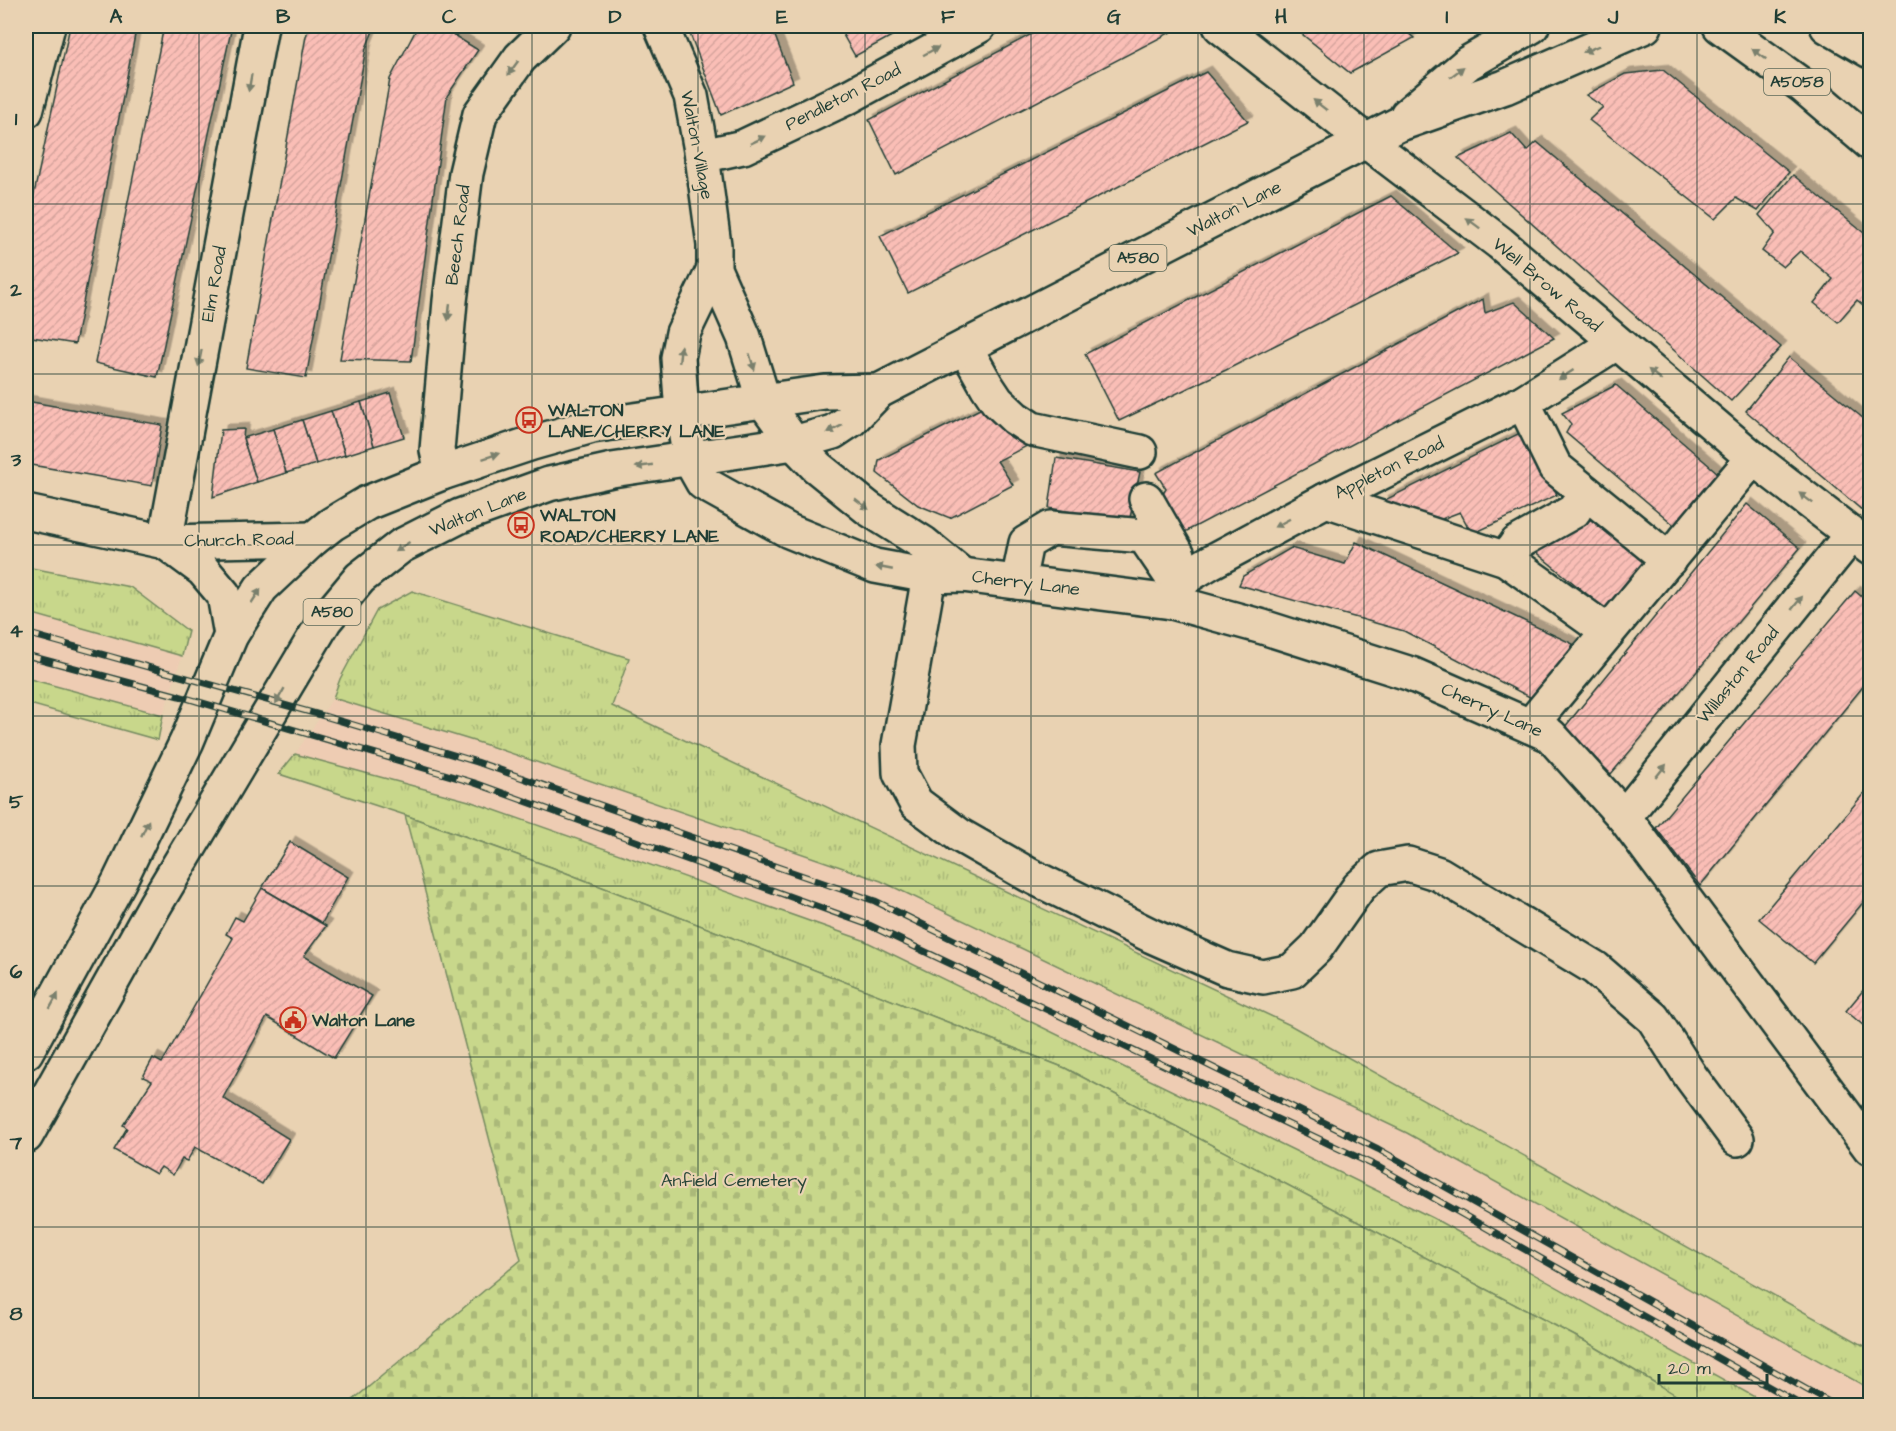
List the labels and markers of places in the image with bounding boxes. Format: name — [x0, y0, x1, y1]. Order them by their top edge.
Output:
place label: WALTON LANE/CHERRY LANE — [547, 398, 725, 444]
bus stop icon: WALTON LANE/CHERRY LANE — [514, 405, 544, 435]
place label: WALTON ROAD/CHERRY LANE — [539, 503, 719, 549]
bus stop icon: WALTON ROAD/CHERRY LANE — [506, 510, 536, 540]
public building icon: Walton Lane — [278, 1005, 308, 1035]
place label: Walton Lane — [311, 1008, 415, 1033]

